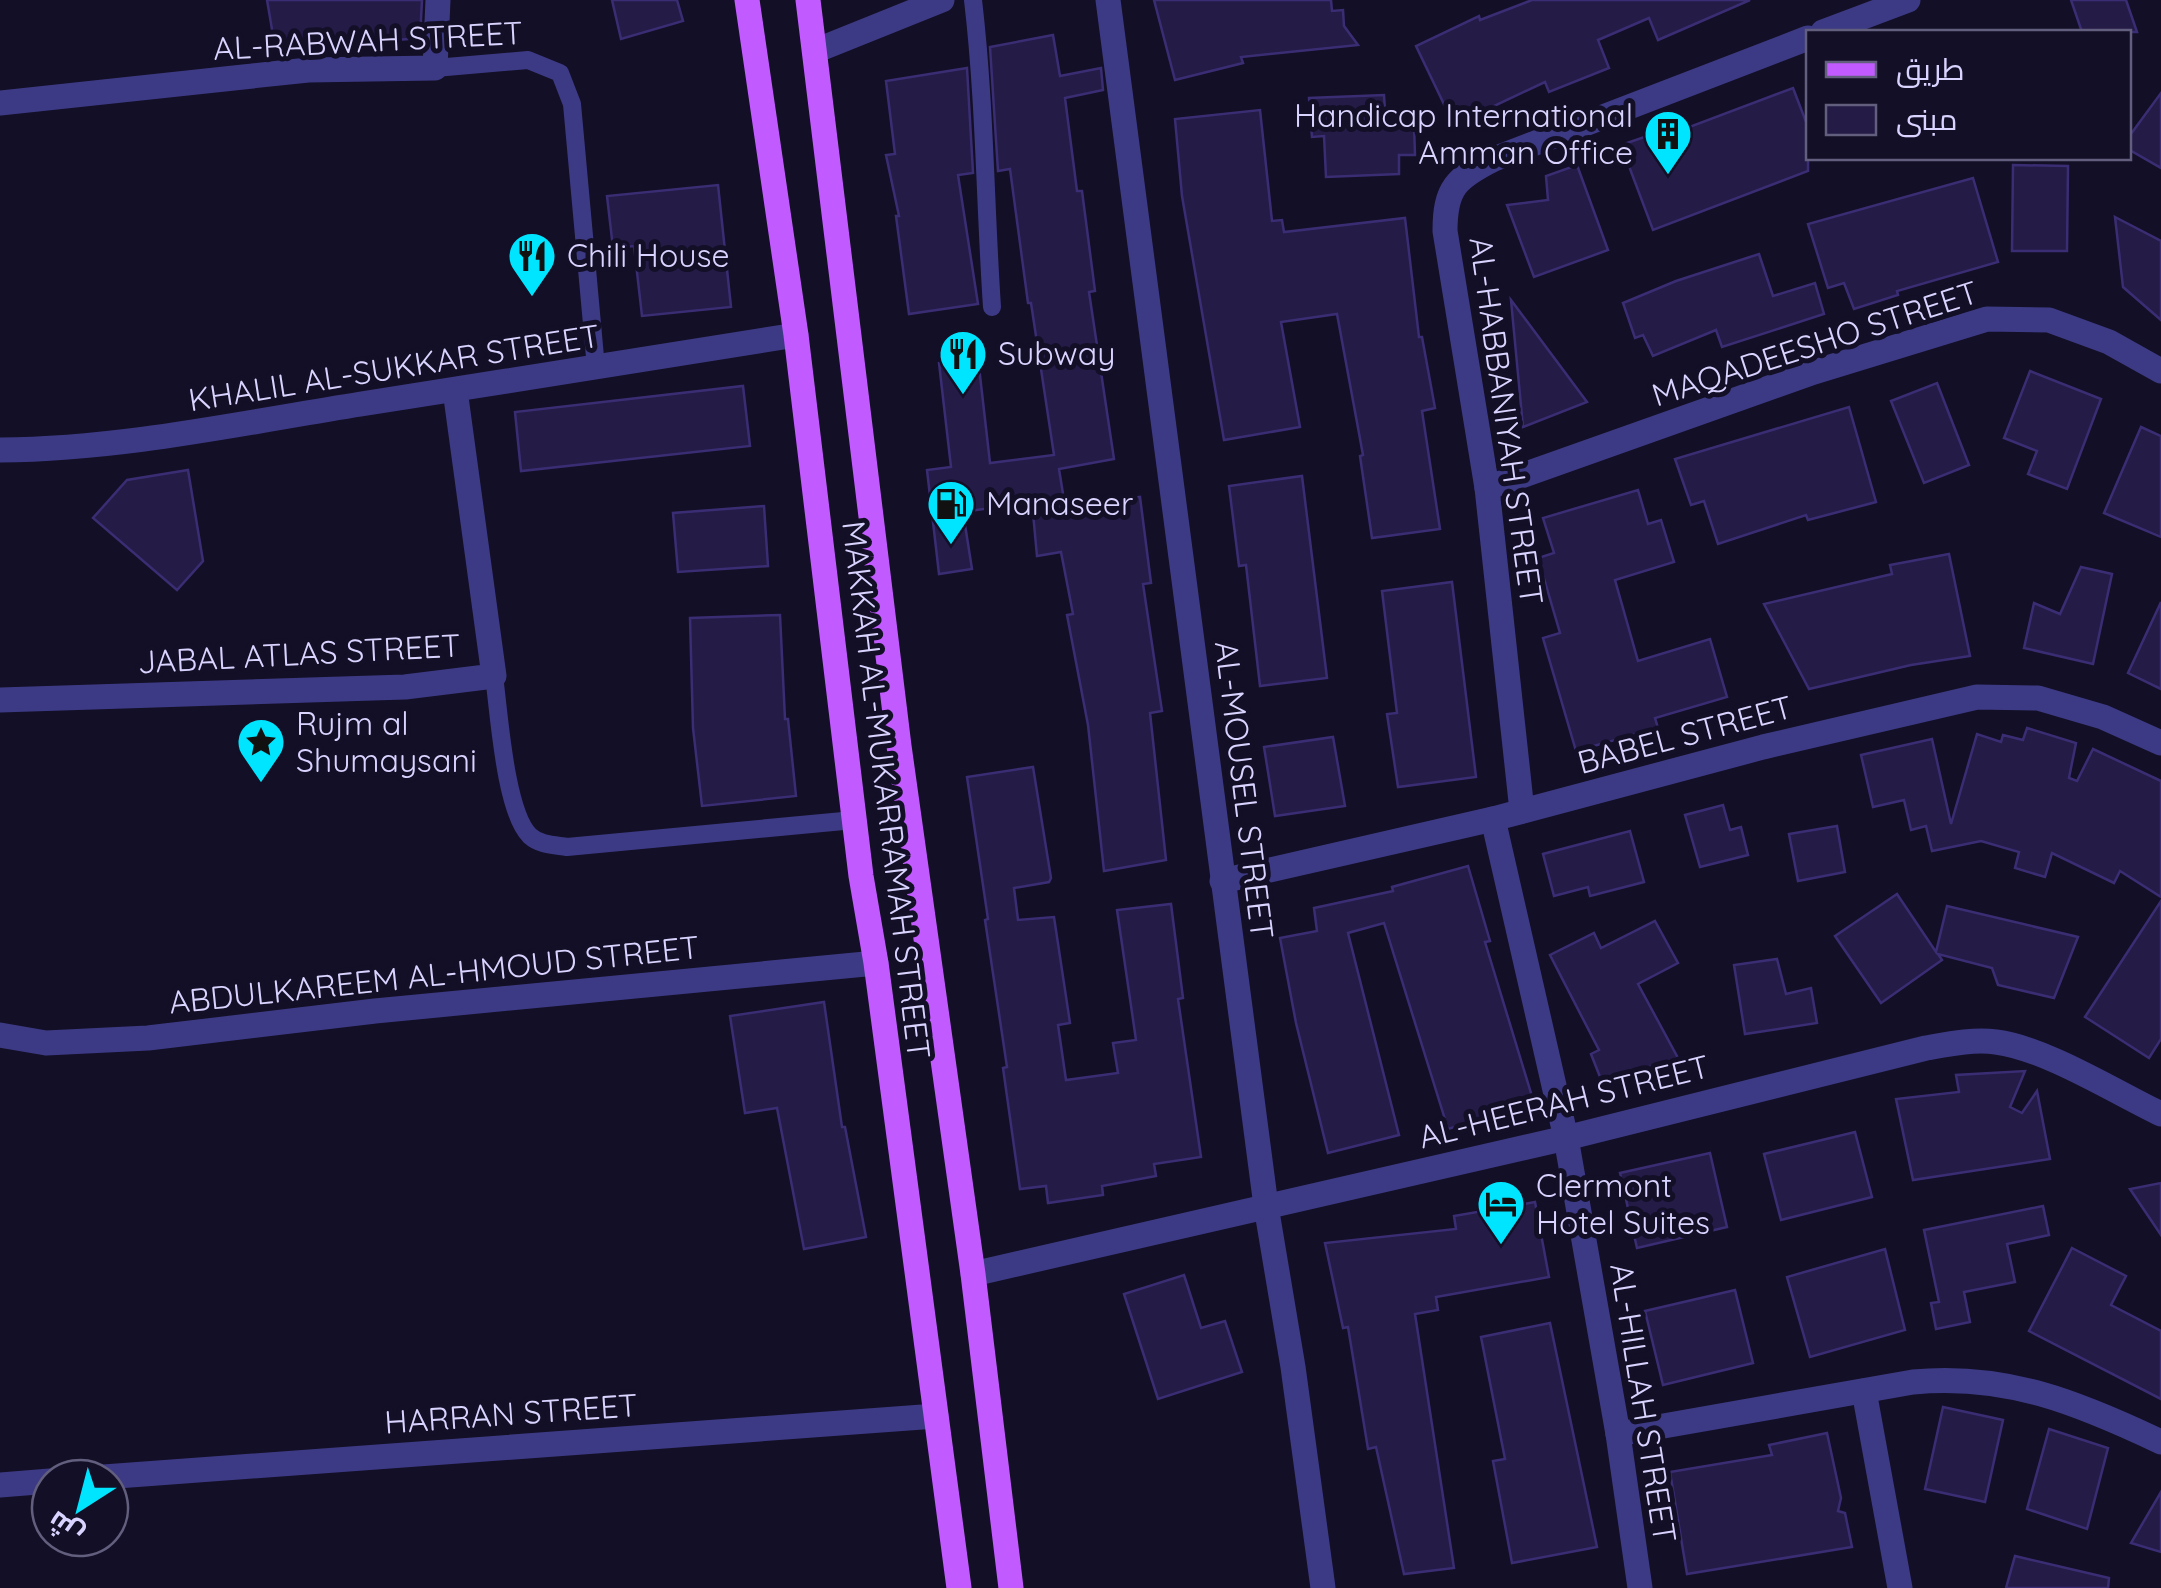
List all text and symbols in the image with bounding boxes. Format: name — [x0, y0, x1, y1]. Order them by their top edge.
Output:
street label: AL-RABWAH STREET — [212, 12, 524, 68]
legend — [1806, 30, 2131, 160]
text: طريق — [1896, 50, 1965, 88]
place label: Handicap International Amman Office — [1294, 95, 1633, 172]
text: مبنى — [1896, 100, 1957, 138]
building icon: Handicap International Amman Office — [1642, 108, 1694, 176]
restaurant icon: Chili House — [506, 230, 558, 298]
street label: AL-HABBANIYAH STREET — [1461, 234, 1553, 607]
place label: Chili House — [567, 235, 730, 275]
street label: MAQADEESHO STREET — [1647, 271, 1983, 415]
street label: KHALIL AL-SUKKAR STREET — [185, 315, 602, 419]
restaurant icon: Subway — [937, 328, 989, 396]
place label: Subway — [998, 333, 1115, 373]
fuel station icon: Manaseer — [925, 478, 977, 546]
place label: Manaseer — [986, 483, 1133, 523]
street label: MAKKAH AL-MUKARRAMAH STREET — [834, 519, 940, 1061]
street label: JABAL ATLAS STREET — [137, 625, 461, 681]
street label: AL-MOUSEL STREET — [1207, 639, 1283, 941]
street label: BABEL STREET — [1573, 686, 1797, 782]
place label: Rujm al Shumaysani — [296, 703, 477, 780]
place icon: Rujm al Shumaysani — [235, 716, 287, 784]
street label: ABDULKAREEM AL-HMOUD STREET — [167, 926, 701, 1022]
street label: AL-HEERAH STREET — [1414, 1046, 1713, 1156]
place label: Clermont Hotel Suites — [1536, 1165, 1710, 1242]
hotel icon: Clermont Hotel Suites — [1475, 1178, 1527, 1246]
street label: AL-HILLAH STREET — [1602, 1260, 1686, 1545]
street label: HARRAN STREET — [383, 1384, 639, 1442]
north arrow — [30, 1458, 130, 1558]
text: ش — [40, 1504, 90, 1553]

